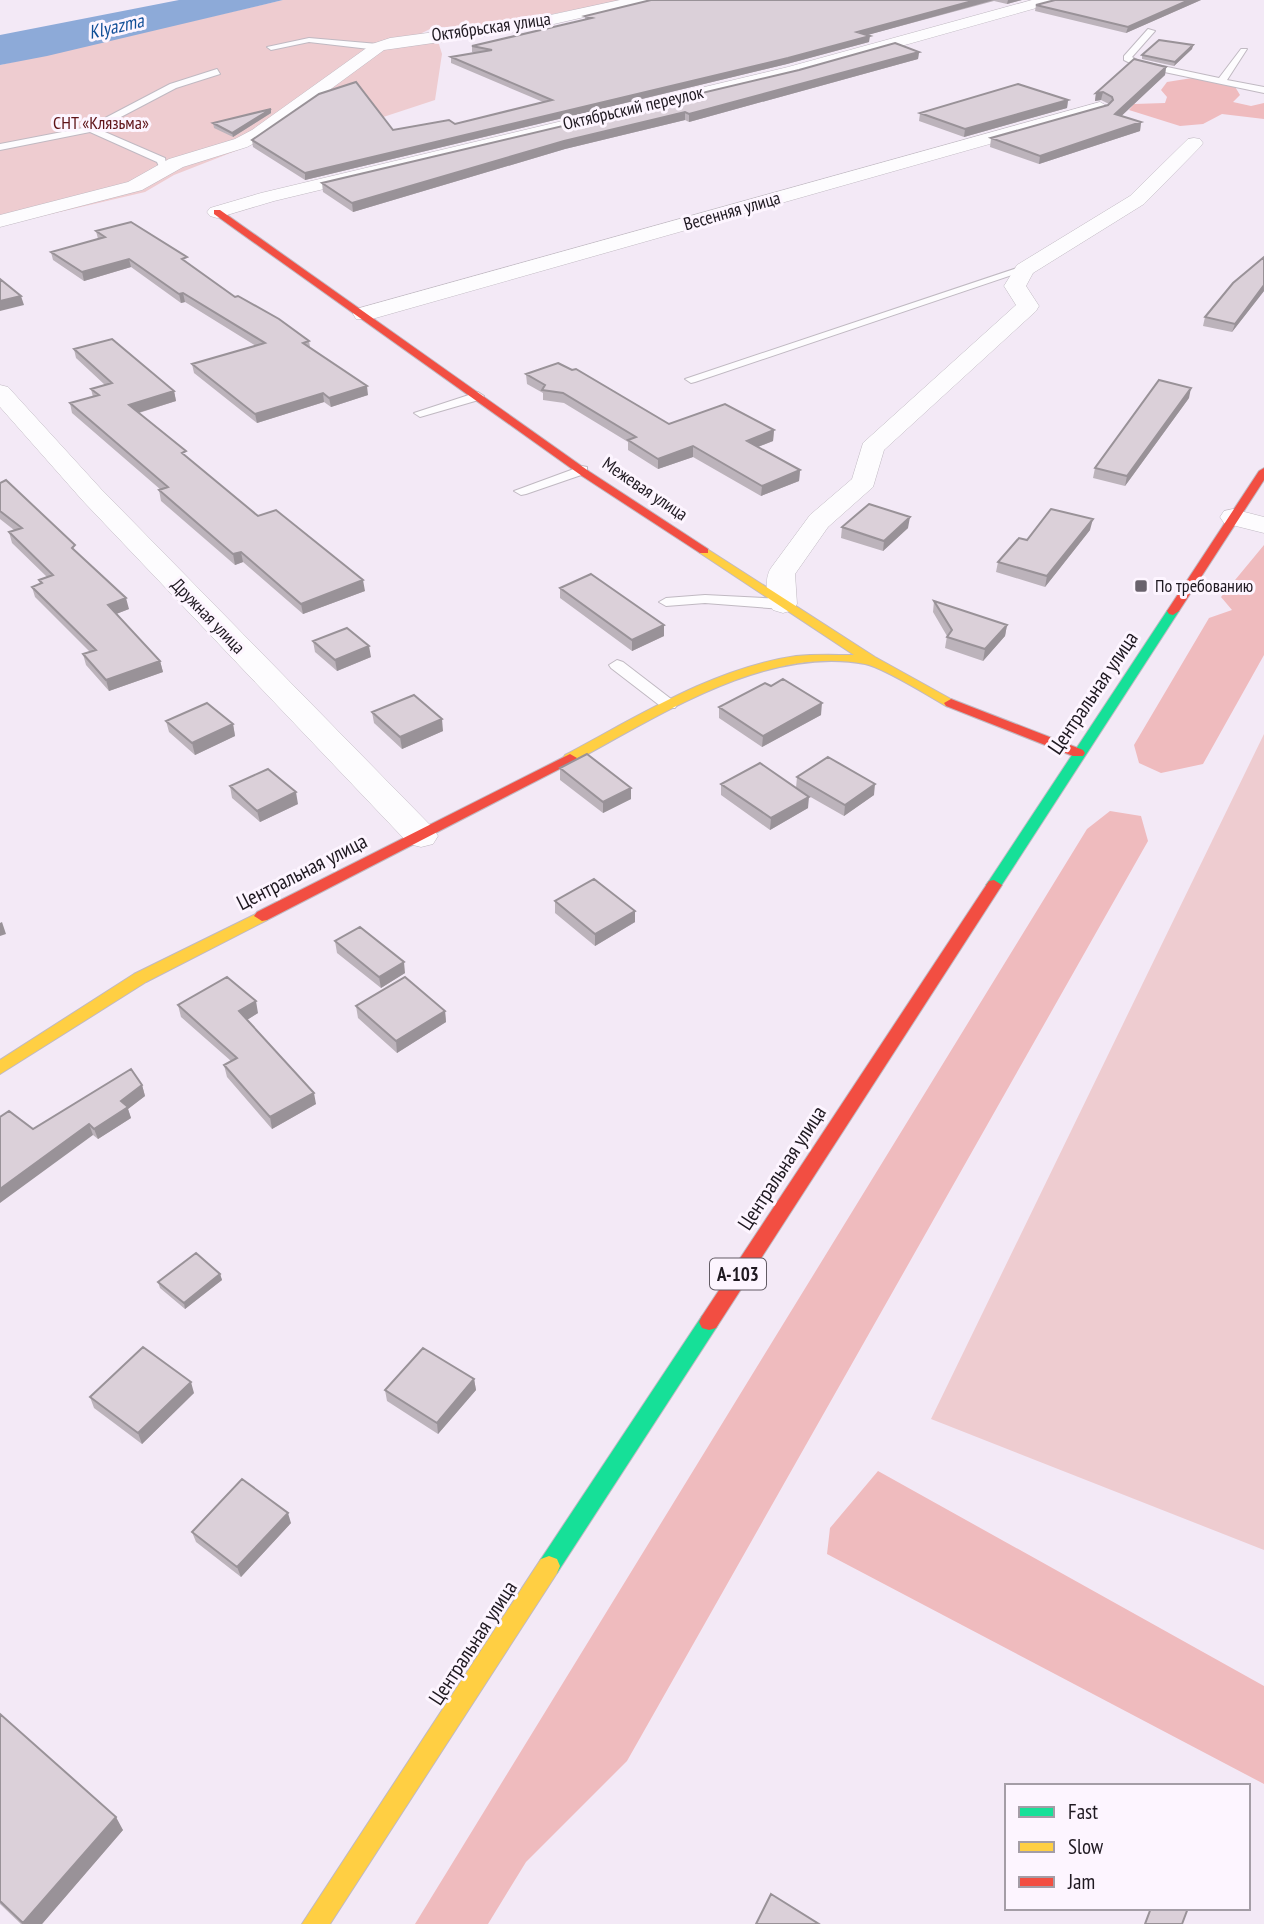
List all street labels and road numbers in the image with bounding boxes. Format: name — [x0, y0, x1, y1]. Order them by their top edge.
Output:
street label: Октябрьская улица — [430, 7, 552, 46]
street label: Октябрьский переулок — [560, 80, 705, 135]
street label: Весенняя улица — [681, 186, 783, 235]
street label: Межевая улица — [598, 452, 692, 525]
street label: Дружная улица — [167, 573, 250, 658]
street label: Центральная улица — [1041, 626, 1144, 759]
street label: Центральная улица — [232, 827, 372, 916]
street label: Центральная улица — [731, 1101, 832, 1235]
road number: А-103 — [710, 1258, 766, 1290]
street label: Центральная улица — [422, 1576, 523, 1710]

